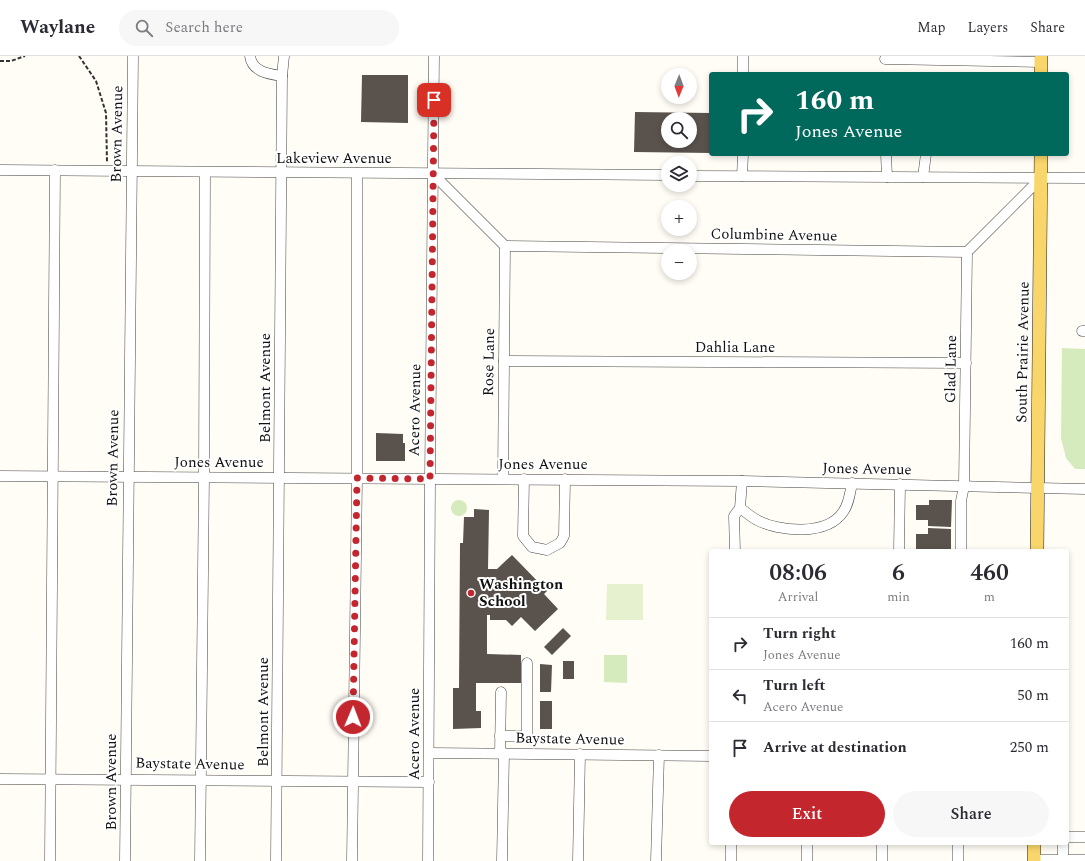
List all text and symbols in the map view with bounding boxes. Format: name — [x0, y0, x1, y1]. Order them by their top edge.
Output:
search box — [119, 10, 399, 46]
text: Waylane — [20, 13, 95, 42]
text: Search here — [165, 16, 243, 39]
icon: search — [133, 17, 155, 39]
text: Map — [917, 17, 946, 38]
text: Layers — [968, 17, 1008, 38]
text: Share — [1030, 17, 1065, 38]
north arrow — [661, 68, 697, 104]
map controls — [661, 68, 697, 280]
text: 160 m — [795, 79, 874, 122]
pin — [417, 83, 451, 117]
street label: Brown Avenue — [105, 85, 129, 183]
icon: right — [729, 88, 781, 140]
icon: arrive — [423, 89, 445, 111]
button: search — [661, 112, 697, 148]
text: Jones Avenue — [795, 118, 902, 145]
street label: Lakeview Avenue — [276, 147, 392, 170]
button: layers — [661, 156, 697, 192]
button: + — [661, 200, 697, 236]
street label: Columbine Avenue — [710, 222, 838, 248]
button: − — [661, 244, 697, 280]
street label: South Prairie Avenue — [1010, 281, 1036, 423]
street label: Rose Lane — [477, 328, 501, 396]
street label: Belmont Avenue — [254, 333, 277, 443]
street label: Glad Lane — [939, 335, 963, 403]
street label: Dahlia Lane — [695, 336, 775, 359]
street label: Acero Avenue — [403, 363, 427, 457]
street label: Brown Avenue — [101, 409, 125, 507]
street label: Jones Avenue — [174, 451, 264, 474]
street label: Jones Avenue — [498, 453, 588, 476]
street label: Jones Avenue — [822, 457, 912, 481]
text: 08:06 — [769, 555, 827, 591]
text: 6 — [892, 555, 905, 591]
text: 460 — [970, 555, 1009, 591]
place label: Washington School — [479, 573, 563, 613]
text: Arrival — [778, 587, 818, 607]
text: min — [887, 587, 910, 607]
text: m — [984, 587, 995, 607]
marker: Washington School — [466, 588, 476, 598]
text: Turn right — [763, 622, 836, 645]
text: 160 m — [1010, 632, 1049, 655]
icon: right — [729, 633, 751, 655]
text: Jones Avenue — [763, 645, 840, 665]
street label: Belmont Avenue — [252, 657, 275, 767]
text: Turn left — [763, 674, 825, 697]
text: 50 m — [1017, 684, 1049, 707]
icon: left — [729, 685, 751, 707]
street label: Acero Avenue — [403, 688, 426, 780]
position arrow — [332, 696, 374, 738]
text: Acero Avenue — [763, 697, 843, 717]
street label: Baystate Avenue — [515, 727, 625, 751]
street label: Brown Avenue — [100, 733, 123, 831]
text: Arrive at destination — [763, 736, 907, 759]
text: 250 m — [1010, 736, 1049, 759]
icon: arrive — [729, 737, 751, 759]
street label: Baystate Avenue — [135, 752, 245, 776]
button: Exit — [729, 791, 885, 837]
button: Share — [893, 791, 1049, 837]

